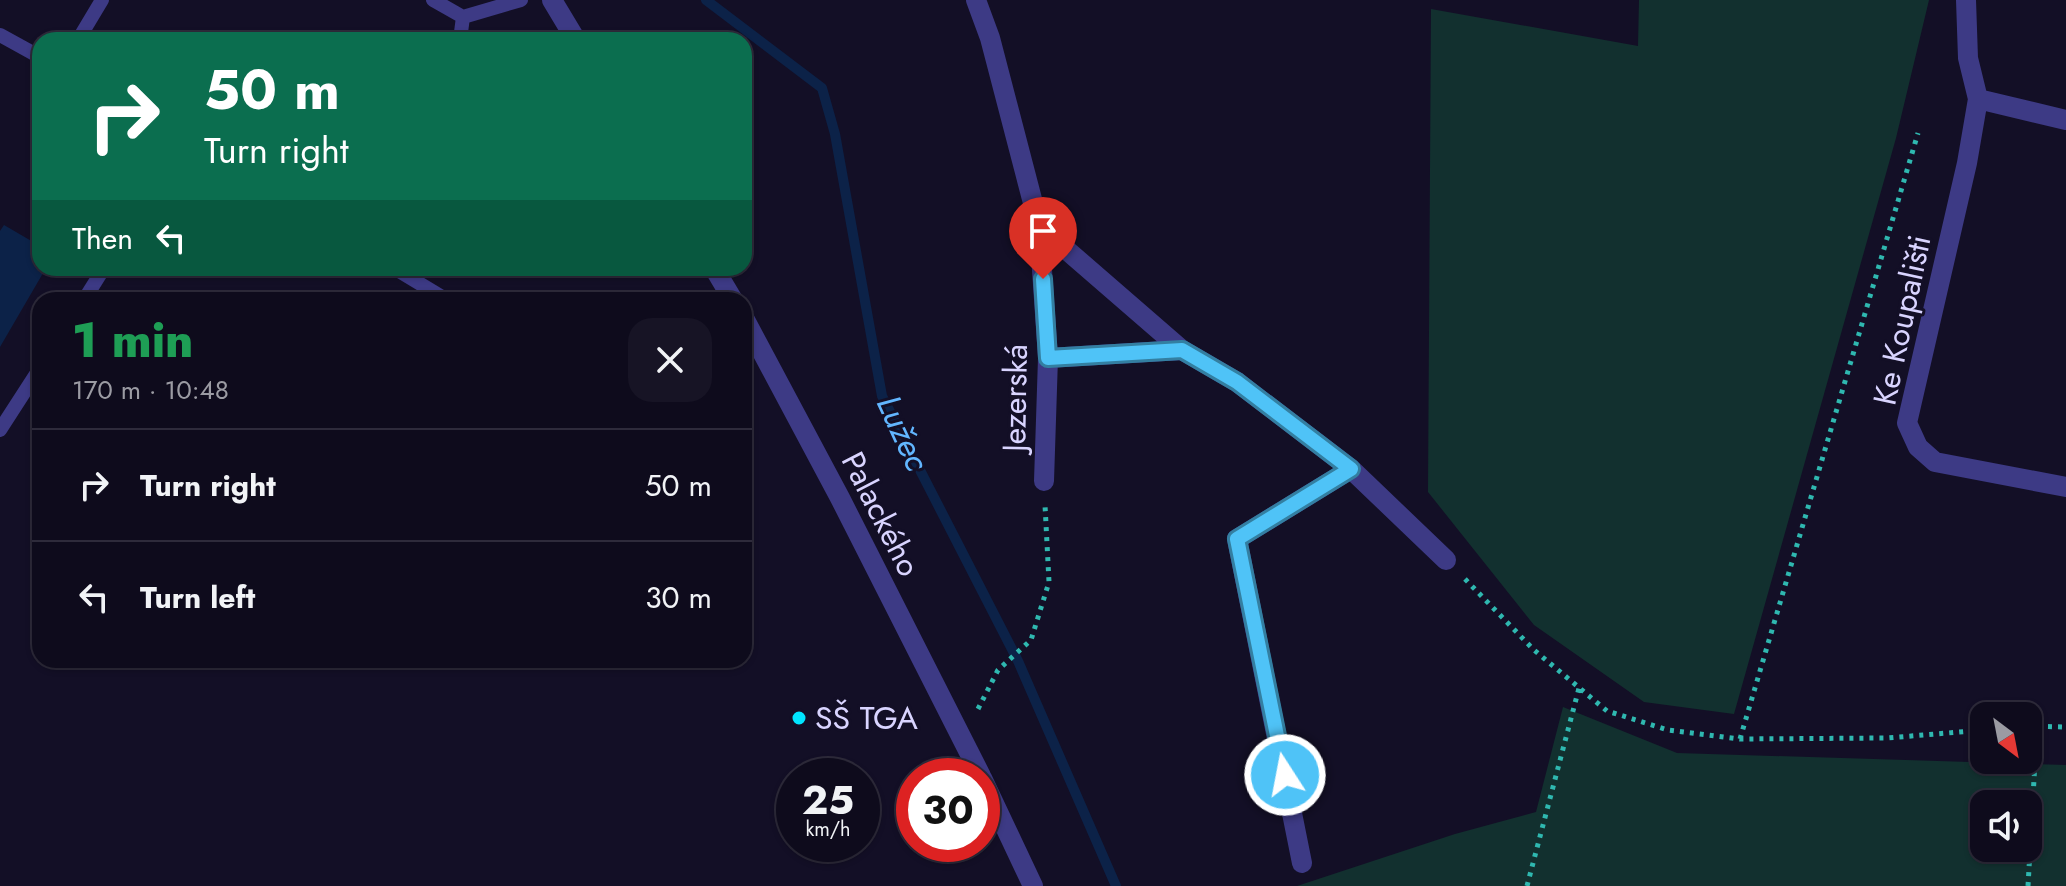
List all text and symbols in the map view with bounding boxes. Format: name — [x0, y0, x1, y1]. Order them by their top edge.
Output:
text: 50 m — [204, 49, 340, 130]
icon: right — [72, 64, 176, 168]
text: Turn right — [204, 124, 349, 176]
pin — [1009, 197, 1077, 279]
icon: arrive — [1021, 209, 1065, 253]
icon: left — [149, 216, 193, 260]
text: Then — [72, 217, 133, 260]
street label: Ke Koupališti — [1862, 231, 1942, 409]
text: 1 min — [72, 306, 193, 375]
button: close — [628, 318, 712, 402]
street label: Jezerská — [991, 344, 1039, 456]
text: 170 m · 10:48 — [72, 371, 229, 409]
water label: Lužec — [864, 387, 942, 479]
street label: Palackého — [830, 444, 932, 584]
icon: right — [72, 463, 116, 507]
text: Turn right — [140, 464, 276, 507]
text: 50 m — [645, 464, 712, 507]
icon: left — [72, 575, 116, 619]
text: Turn left — [140, 576, 255, 619]
text: 30 m — [645, 576, 712, 619]
place label: SŠ TGA — [815, 695, 918, 741]
north arrow — [1970, 702, 2042, 774]
map controls — [1970, 702, 2042, 862]
marker: SŠ TGA — [790, 709, 808, 727]
position arrow — [1243, 733, 1327, 817]
speed limit sign: 30 — [896, 758, 1000, 862]
text: 25 — [802, 771, 854, 829]
button: sound — [1970, 790, 2042, 862]
text: km/h — [805, 815, 851, 844]

